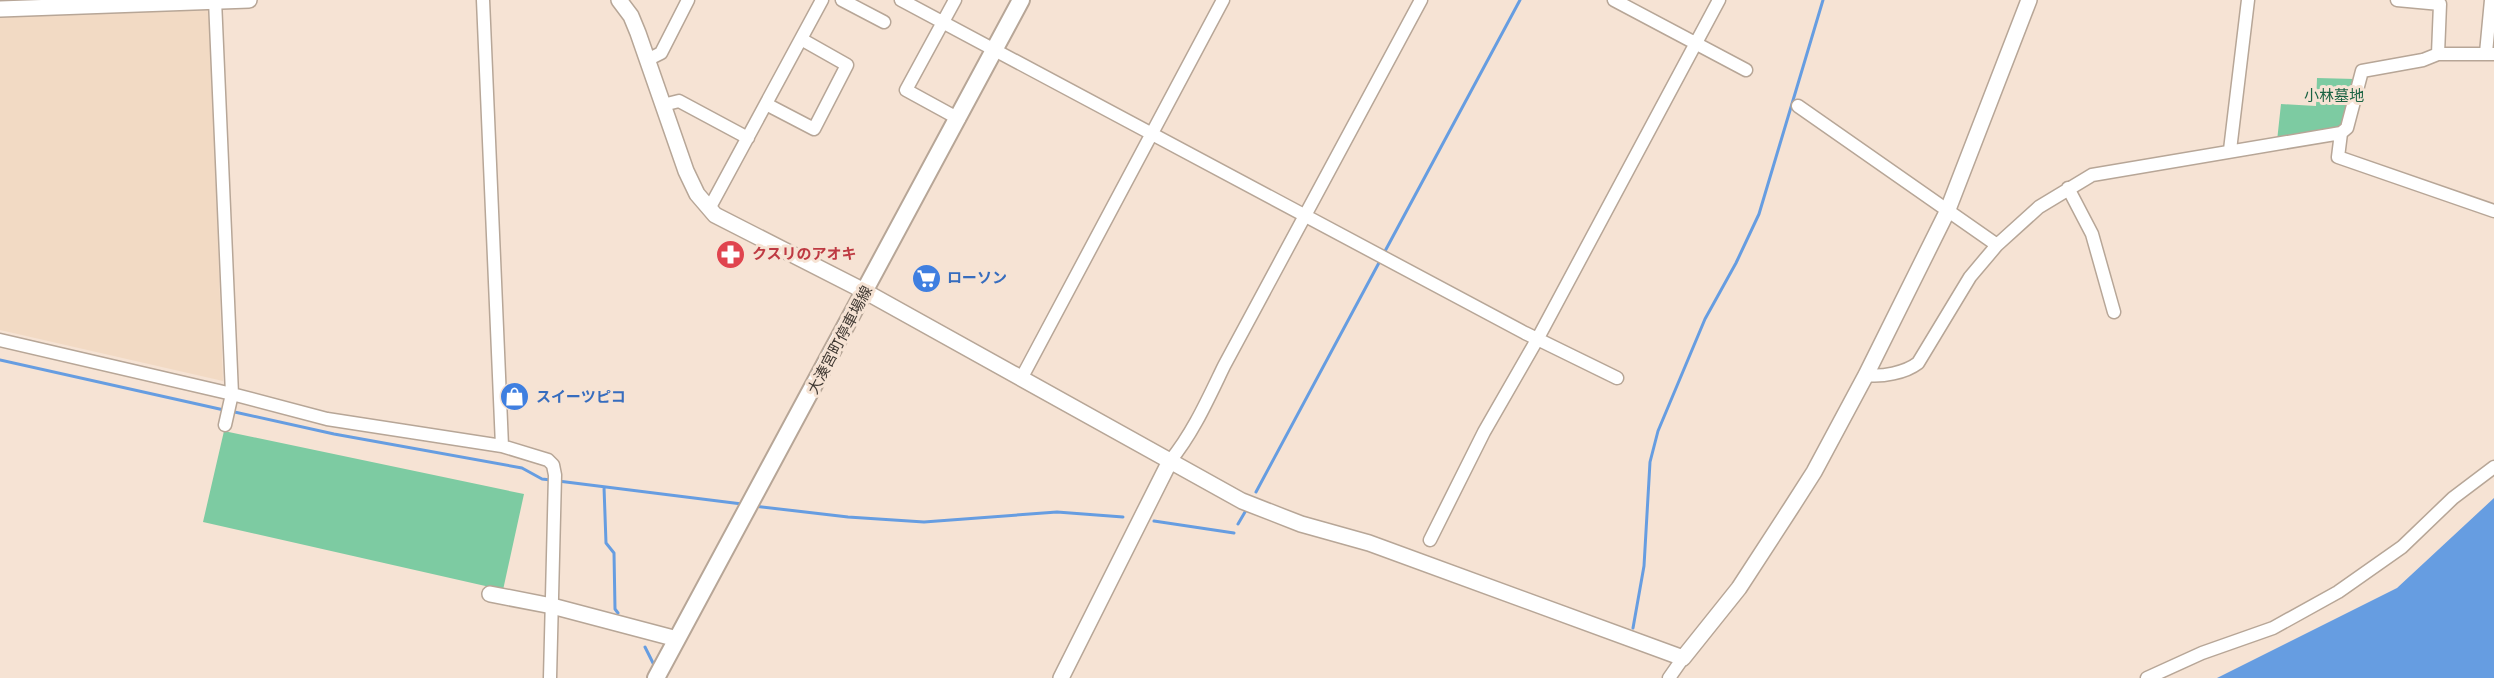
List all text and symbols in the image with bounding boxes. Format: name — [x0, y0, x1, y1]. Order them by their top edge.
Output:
park label: 小林墓地 — [2304, 87, 2364, 105]
pharmacy icon: クスリのアオキ — [715, 238, 747, 270]
place label: クスリのアオキ — [752, 245, 857, 263]
supermarket icon: ローソン — [910, 262, 942, 294]
place label: ローソン — [947, 269, 1007, 287]
street label: 大湊宮町停車場線 — [804, 283, 876, 397]
shop icon: スイーツピコ — [499, 381, 531, 413]
place label: スイーツピコ — [536, 388, 626, 406]

